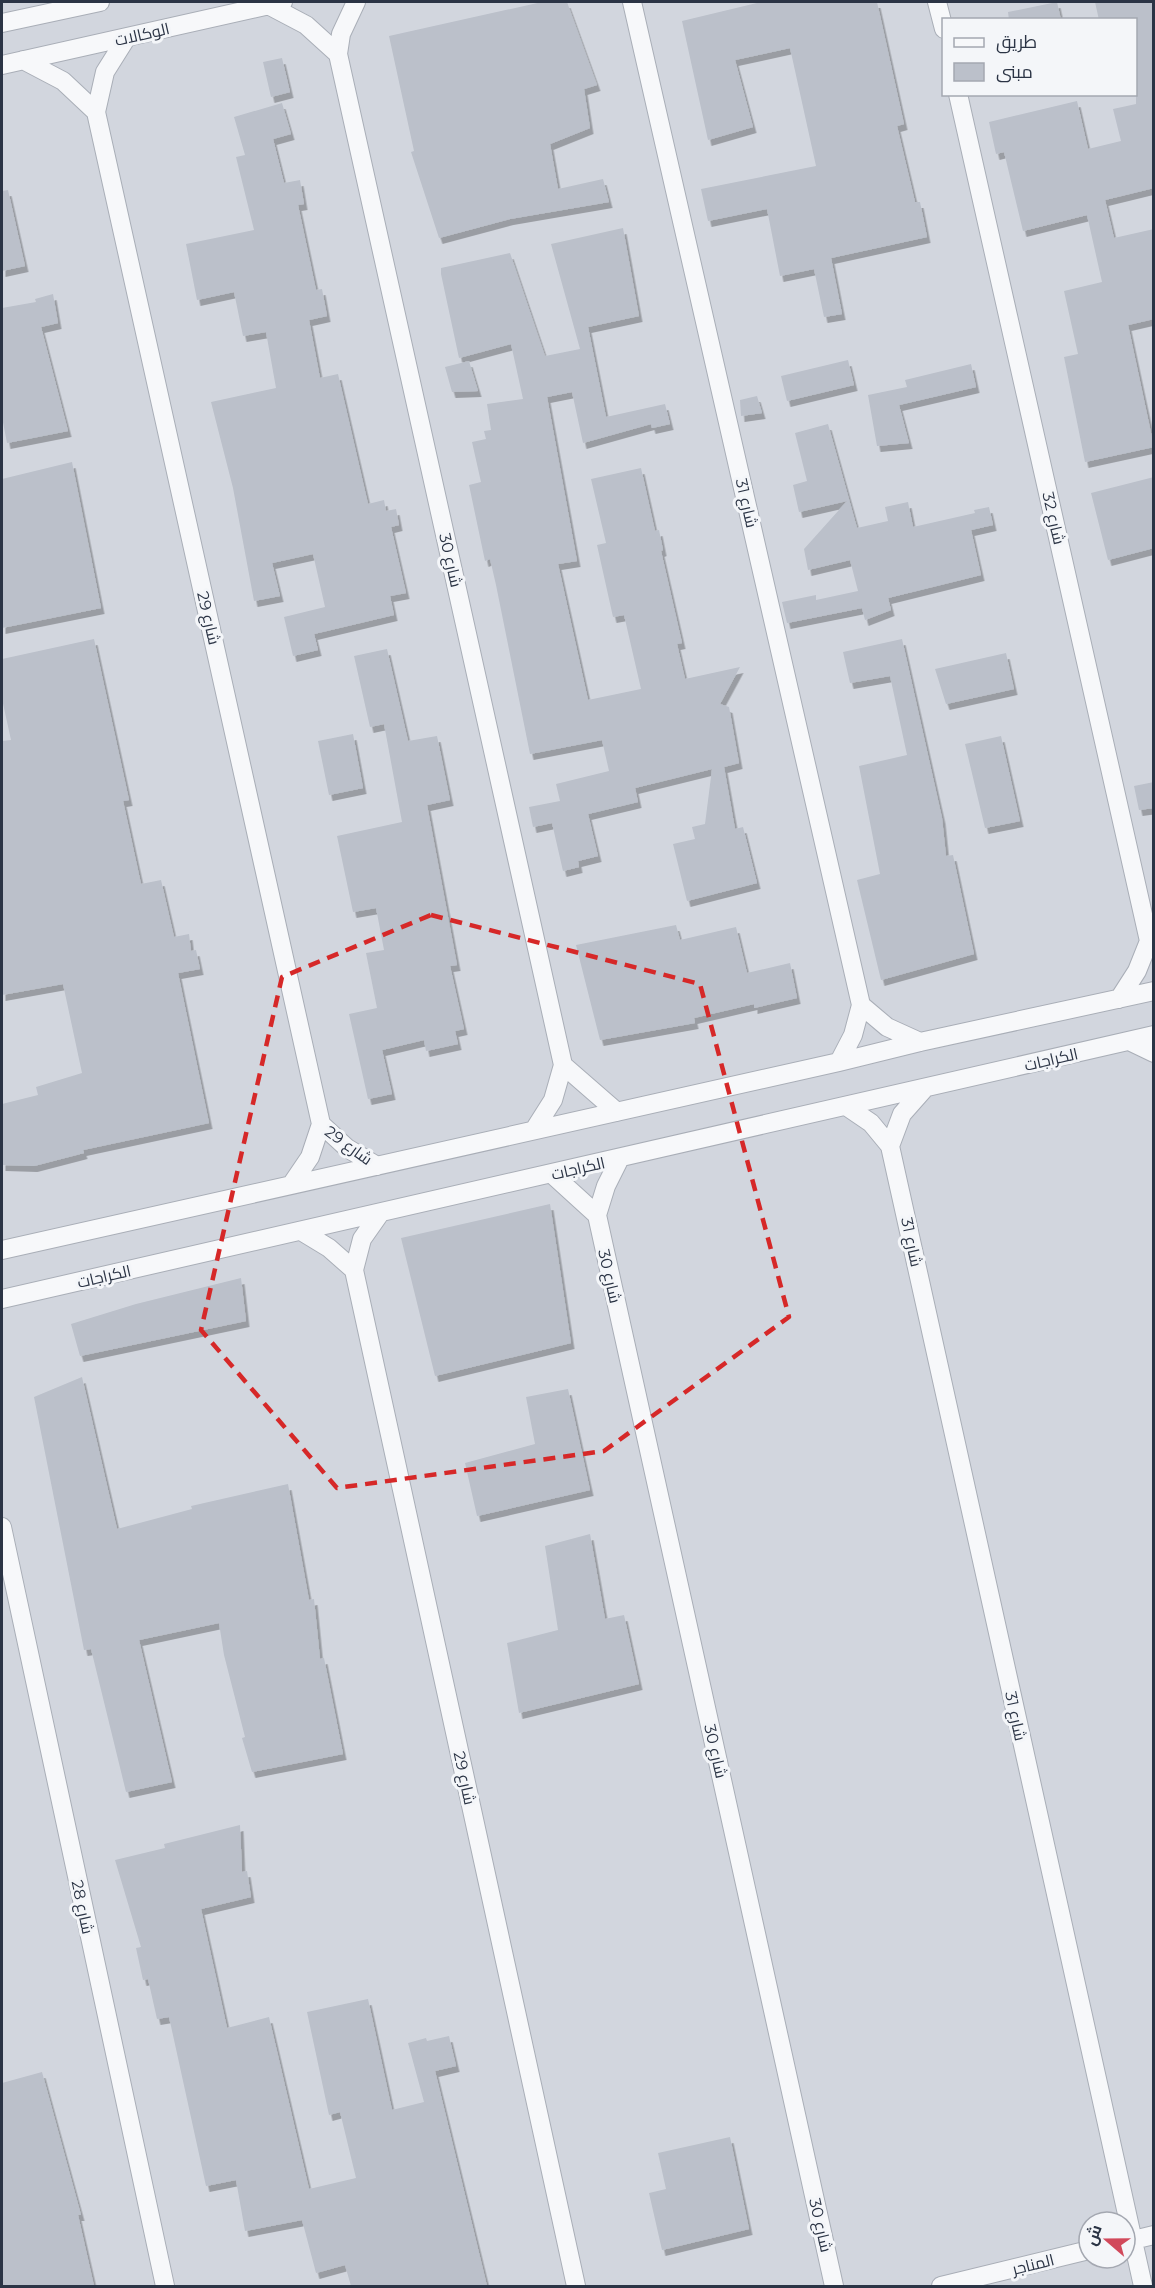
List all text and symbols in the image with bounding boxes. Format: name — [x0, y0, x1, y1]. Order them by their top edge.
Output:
legend — [942, 18, 1137, 96]
street label: الوكالات — [113, 19, 171, 50]
text: طريق — [996, 31, 1037, 54]
text: مبنى — [996, 61, 1033, 83]
street label: شارع 31 — [730, 477, 761, 530]
street label: شارع 32 — [1036, 490, 1069, 547]
street label: شارع 30 — [433, 531, 466, 589]
street label: شارع 29 — [191, 590, 224, 647]
street label: الكراجات — [1022, 1044, 1080, 1075]
street label: شارع 29 — [320, 1122, 376, 1171]
street label: الكراجات — [549, 1153, 607, 1184]
street label: شارع 31 — [895, 1216, 926, 1269]
street label: شارع 30 — [592, 1247, 625, 1305]
street label: الكراجات — [75, 1261, 133, 1292]
street label: شارع 31 — [999, 1690, 1030, 1743]
street label: شارع 30 — [698, 1722, 731, 1780]
street label: شارع 29 — [448, 1750, 479, 1807]
street label: شارع 28 — [66, 1878, 97, 1936]
street label: شارع 30 — [803, 2196, 836, 2254]
north arrow — [1077, 2210, 1137, 2270]
text: ش — [1081, 2222, 1106, 2248]
street label: المناجر — [1009, 2250, 1056, 2279]

